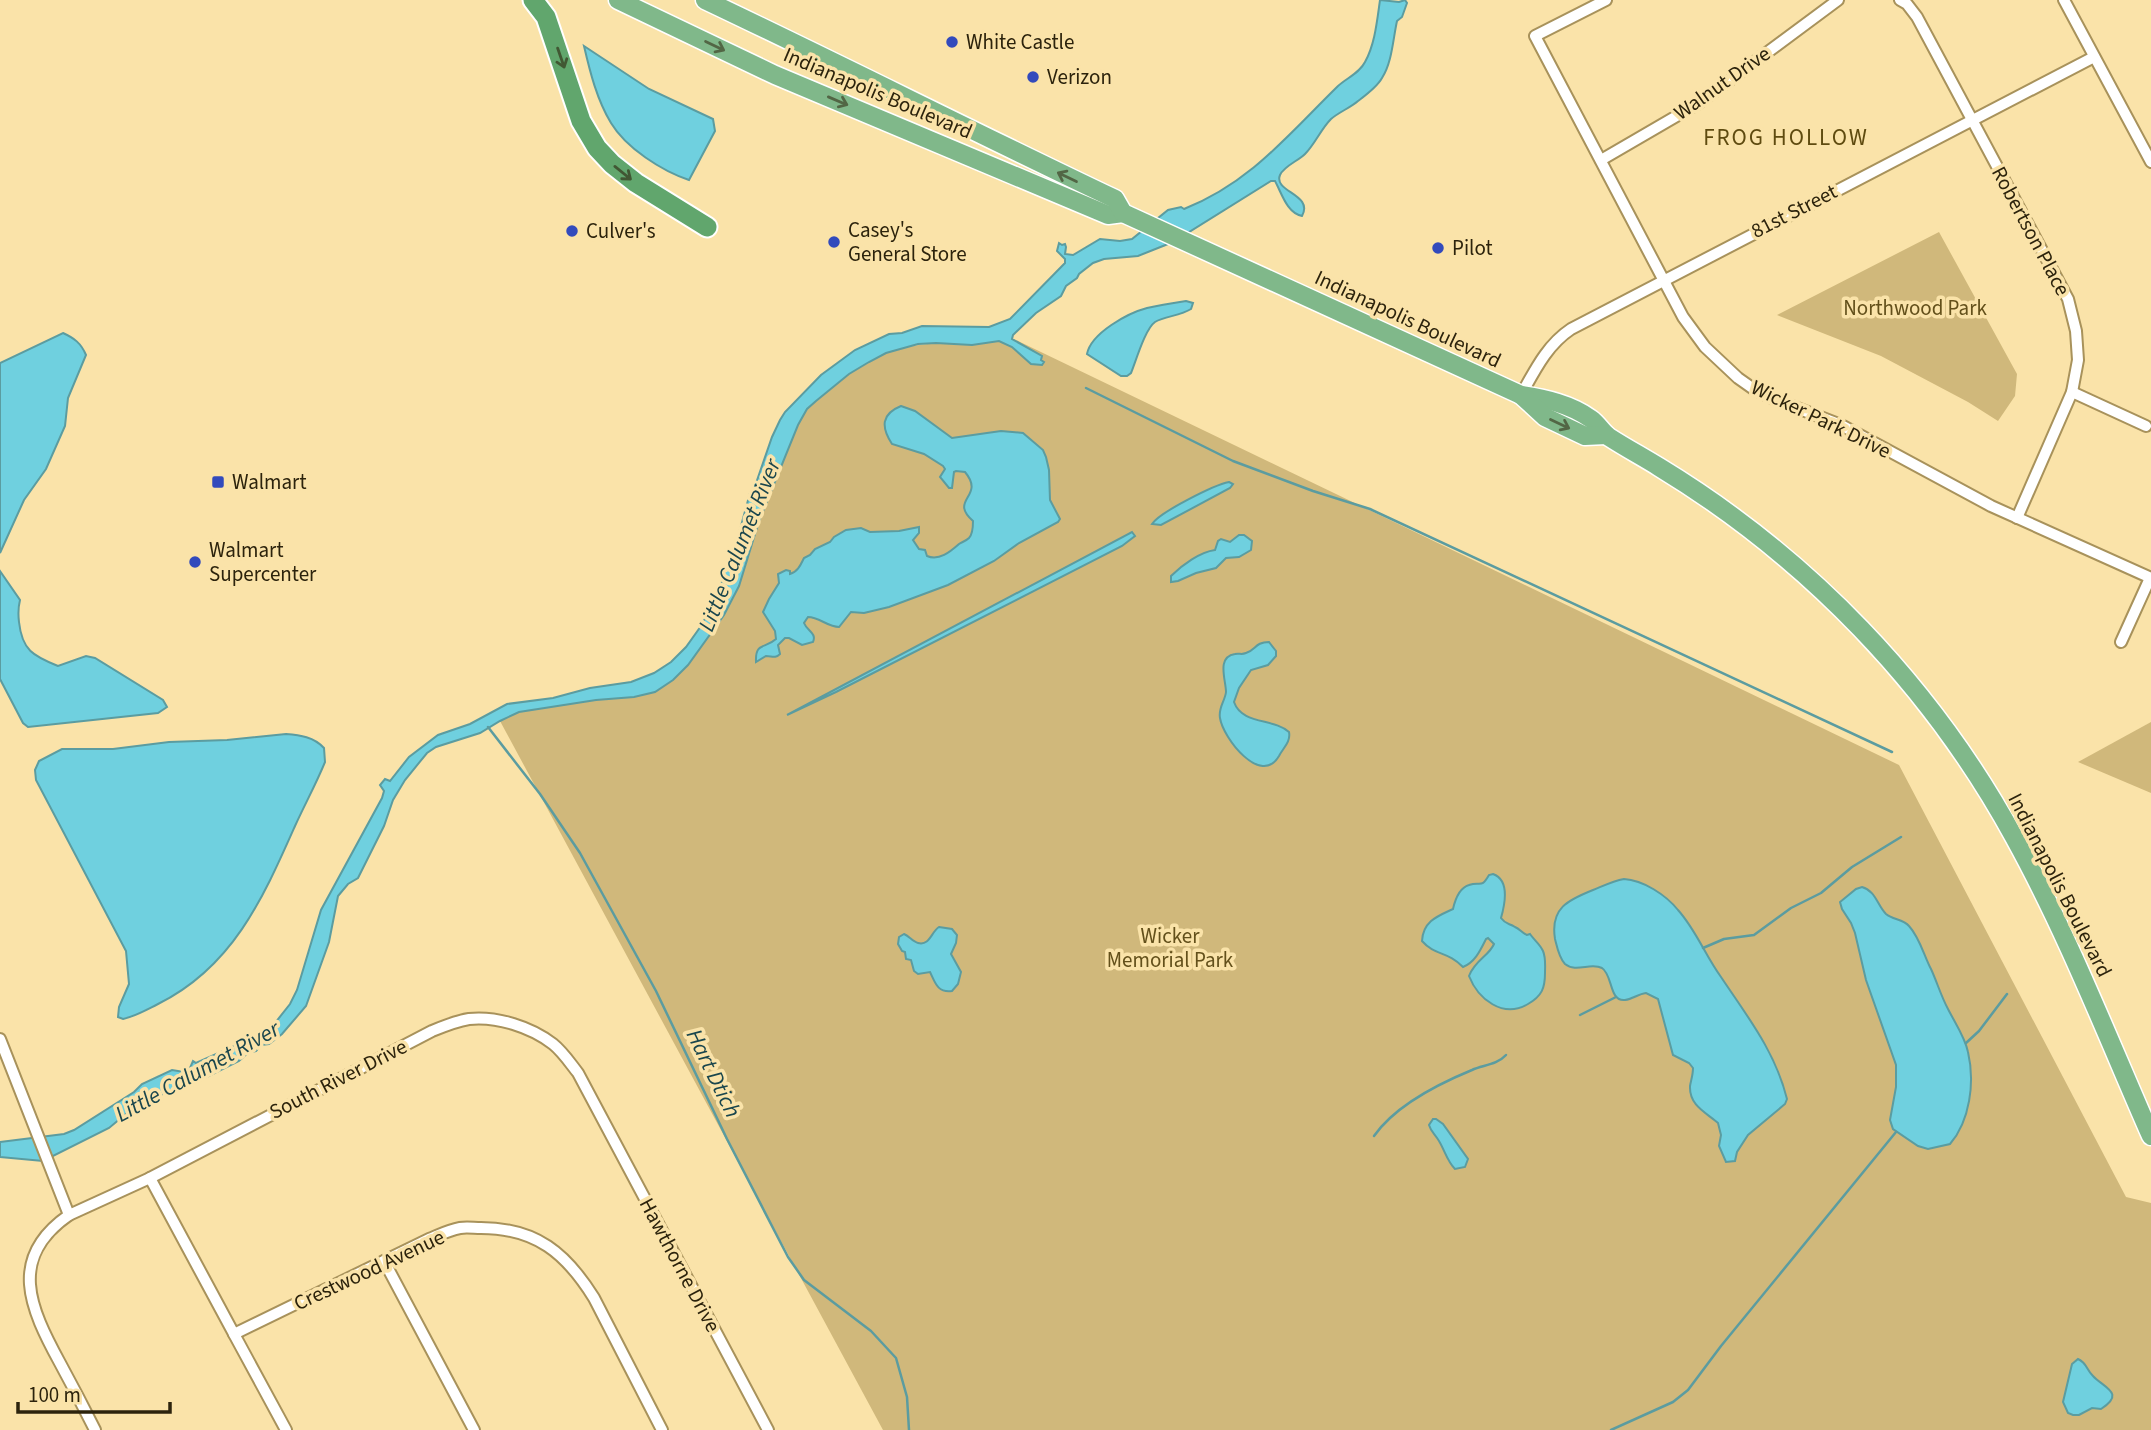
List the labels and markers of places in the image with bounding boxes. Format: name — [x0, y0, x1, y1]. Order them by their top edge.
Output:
place label: White Castle — [966, 27, 1074, 57]
marker: White Castle — [944, 34, 960, 50]
place label: Verizon — [1047, 62, 1112, 92]
marker: Verizon — [1025, 69, 1041, 85]
place label: Casey's General Store — [848, 215, 967, 269]
place label: Culver's — [586, 216, 656, 246]
marker: Culver's — [564, 223, 580, 239]
place label: Pilot — [1452, 233, 1493, 263]
marker: Casey's General Store — [826, 234, 842, 250]
marker: Pilot — [1430, 240, 1446, 256]
place label: Walmart — [232, 467, 306, 497]
marker: Walmart — [210, 474, 226, 490]
place label: Walmart Supercenter — [209, 535, 317, 589]
marker: Walmart Supercenter — [187, 554, 203, 570]

